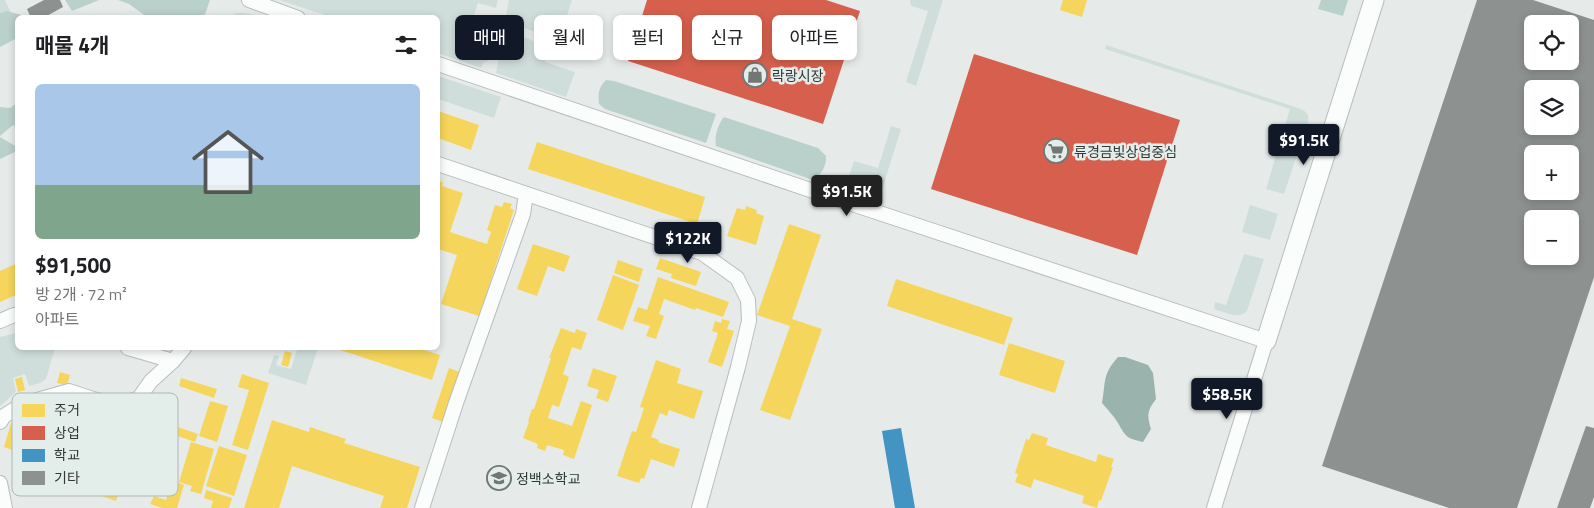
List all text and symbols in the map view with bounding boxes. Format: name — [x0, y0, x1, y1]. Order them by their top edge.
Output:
chip: 매매 — [455, 15, 524, 60]
chip: 월세 — [534, 15, 603, 60]
chip: 필터 — [613, 15, 682, 60]
chip: 신규 — [692, 15, 762, 60]
chip: 아파트 — [772, 15, 857, 60]
map controls — [1524, 15, 1579, 265]
button: locate — [1524, 15, 1579, 70]
text: 매물 4개 — [35, 29, 109, 61]
icon: filters — [392, 31, 420, 59]
shop icon: 락랑시장 — [742, 62, 768, 88]
place label: 락랑시장 — [772, 65, 824, 86]
button: layers — [1524, 80, 1579, 135]
icon: home — [183, 117, 273, 207]
pin: $91.5K — [1263, 124, 1345, 166]
text: $91.5K — [1279, 128, 1329, 152]
supermarket icon: 류경금빛상업중심 — [1043, 138, 1069, 164]
place label: 류경금빛상업중심 — [1074, 141, 1177, 162]
button: + — [1524, 145, 1579, 200]
pin: $91.5K — [806, 174, 888, 217]
text: $91.5K — [822, 179, 872, 203]
button: − — [1524, 210, 1579, 265]
pin: $122K — [653, 222, 723, 264]
text: $122K — [665, 226, 711, 250]
text: $91,500 — [35, 249, 111, 281]
text: 방 2개 · 72 m² — [35, 282, 127, 306]
text: 아파트 — [35, 307, 79, 331]
pin: $58.5K — [1186, 378, 1268, 420]
text: $58.5K — [1202, 382, 1252, 406]
legend — [12, 393, 178, 496]
text: 주거 — [54, 399, 80, 420]
text: 상업 — [54, 422, 80, 443]
text: 학교 — [54, 444, 80, 465]
school or university icon: 정백소학교 — [486, 465, 512, 491]
text: 기타 — [54, 467, 80, 488]
place label: 정백소학교 — [516, 468, 581, 489]

